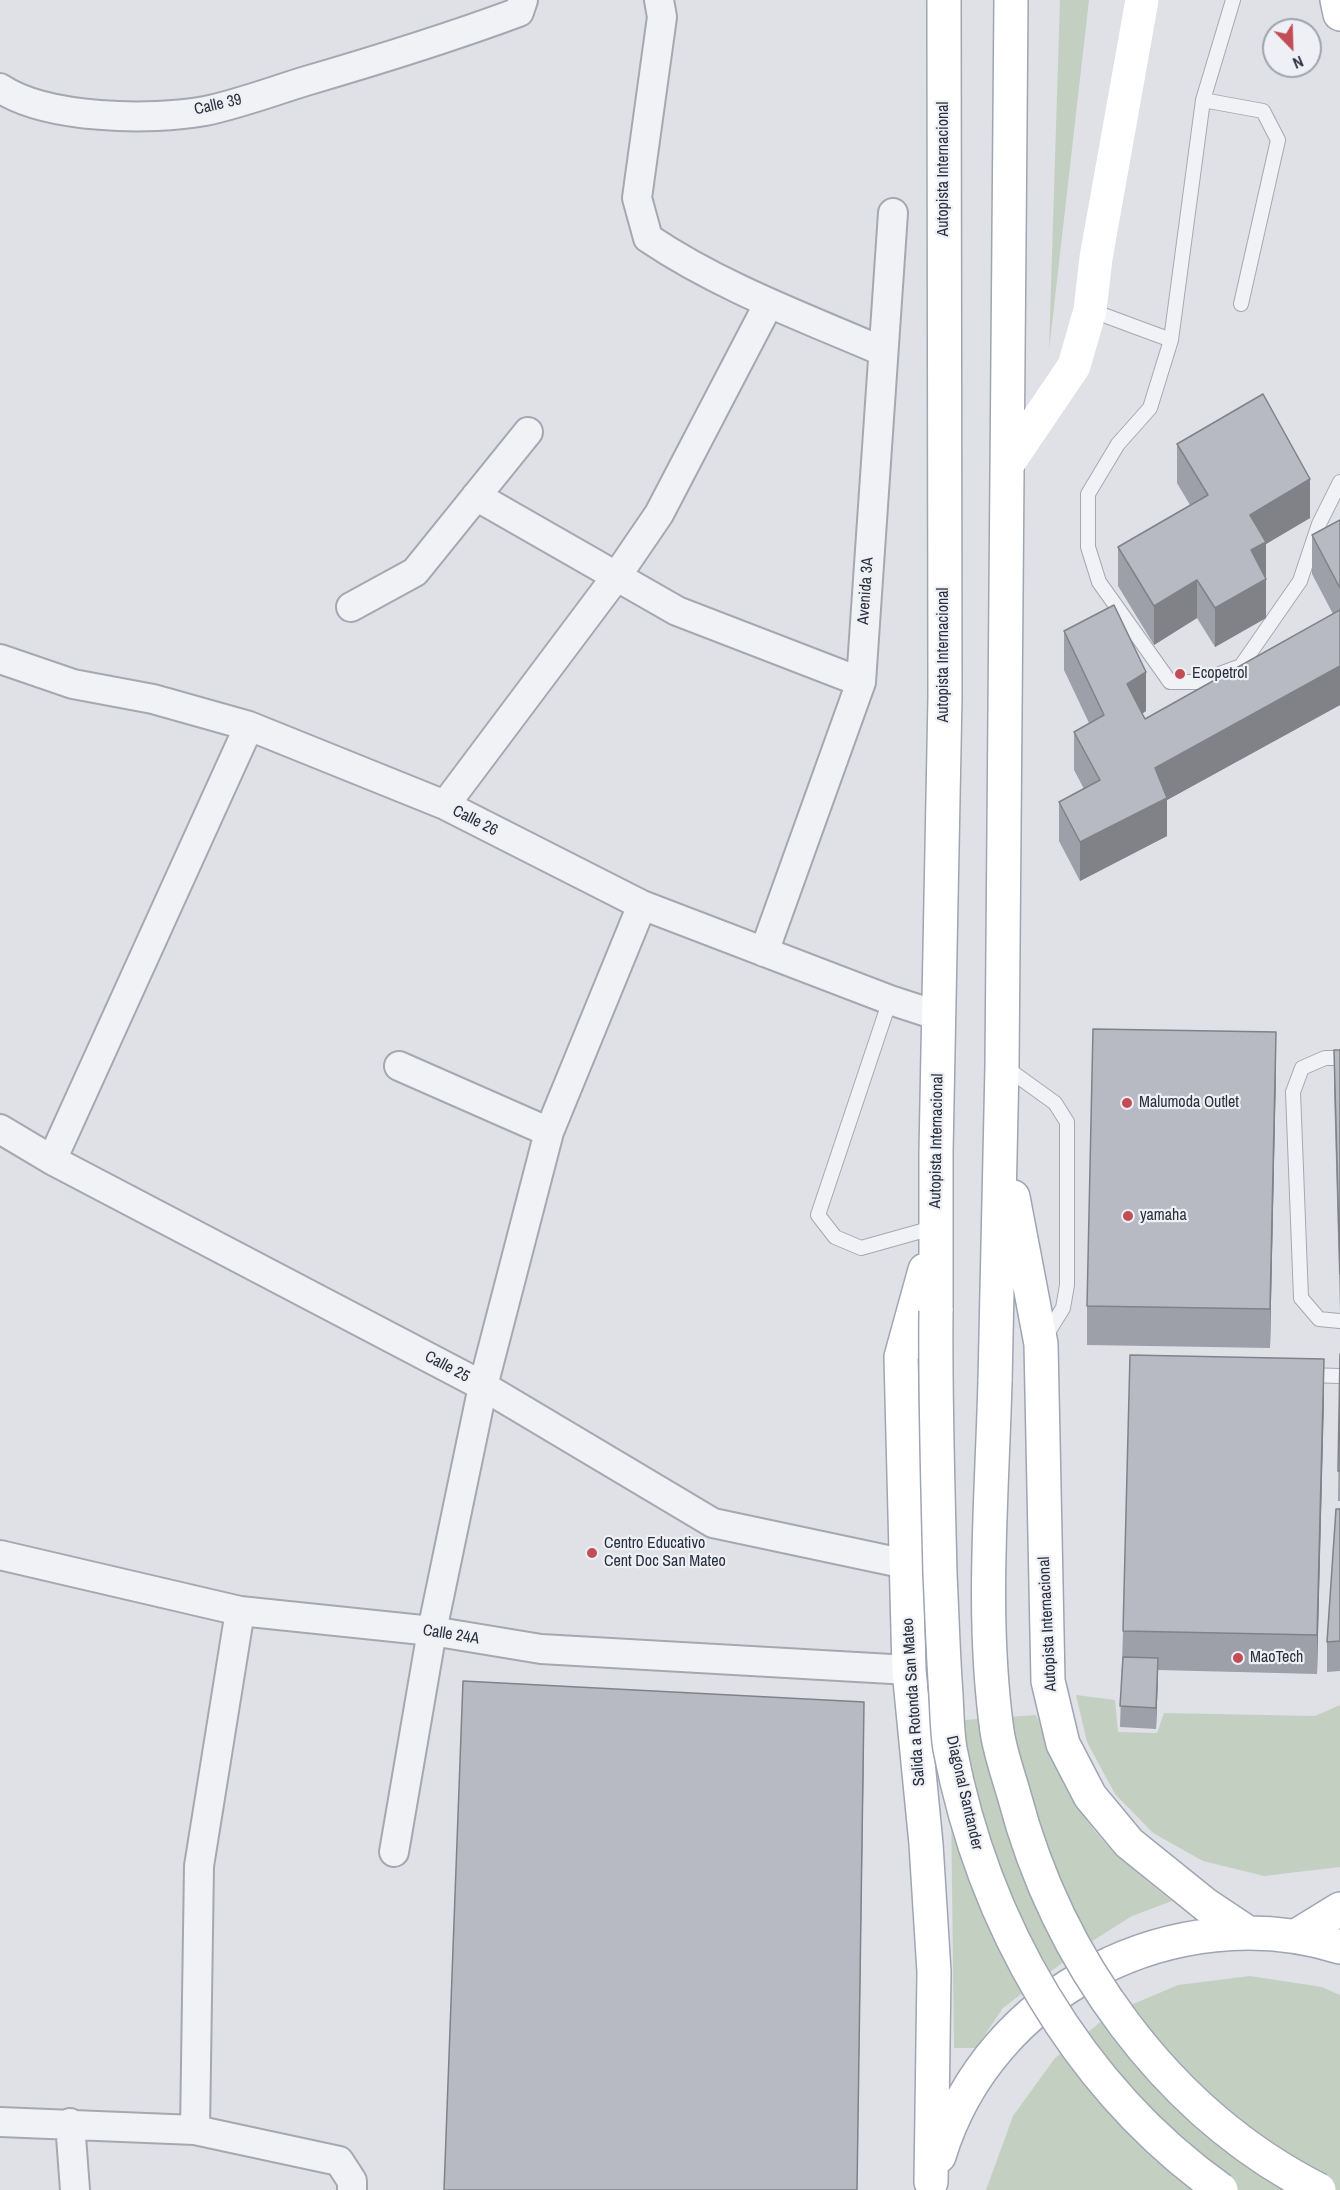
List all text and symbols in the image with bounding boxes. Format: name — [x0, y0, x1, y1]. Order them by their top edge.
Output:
north arrow — [1262, 18, 1322, 78]
text: N — [1290, 51, 1307, 75]
street label: Calle 39 — [192, 90, 244, 120]
street label: Autopista Internacional — [934, 102, 954, 236]
street label: Avenida 3A — [854, 557, 878, 625]
street label: Autopista Internacional — [934, 588, 954, 722]
place label: Ecopetrol — [1192, 664, 1247, 684]
marker: Ecopetrol — [1173, 667, 1187, 681]
street label: Calle 26 — [449, 802, 501, 840]
street label: Autopista Internacional — [926, 1073, 948, 1209]
place label: Malumoda Outlet — [1139, 1093, 1239, 1113]
marker: Malumoda Outlet — [1120, 1096, 1134, 1110]
place label: yamaha — [1140, 1206, 1187, 1226]
marker: yamaha — [1121, 1209, 1135, 1223]
street label: Calle 25 — [421, 1347, 473, 1387]
place label: Centro Educativo Cent Doc San Mateo — [604, 1534, 726, 1572]
marker: Centro Educativo Cent Doc San Mateo — [585, 1546, 599, 1560]
street label: Autopista Internacional — [1035, 1556, 1061, 1692]
street label: Salida a Rotonda San Mateo — [899, 1617, 929, 1787]
street label: Calle 24A — [421, 1621, 481, 1649]
place label: MaoTech — [1250, 1648, 1303, 1668]
marker: MaoTech — [1231, 1651, 1245, 1665]
street label: Diagonal Santander — [942, 1734, 986, 1852]

